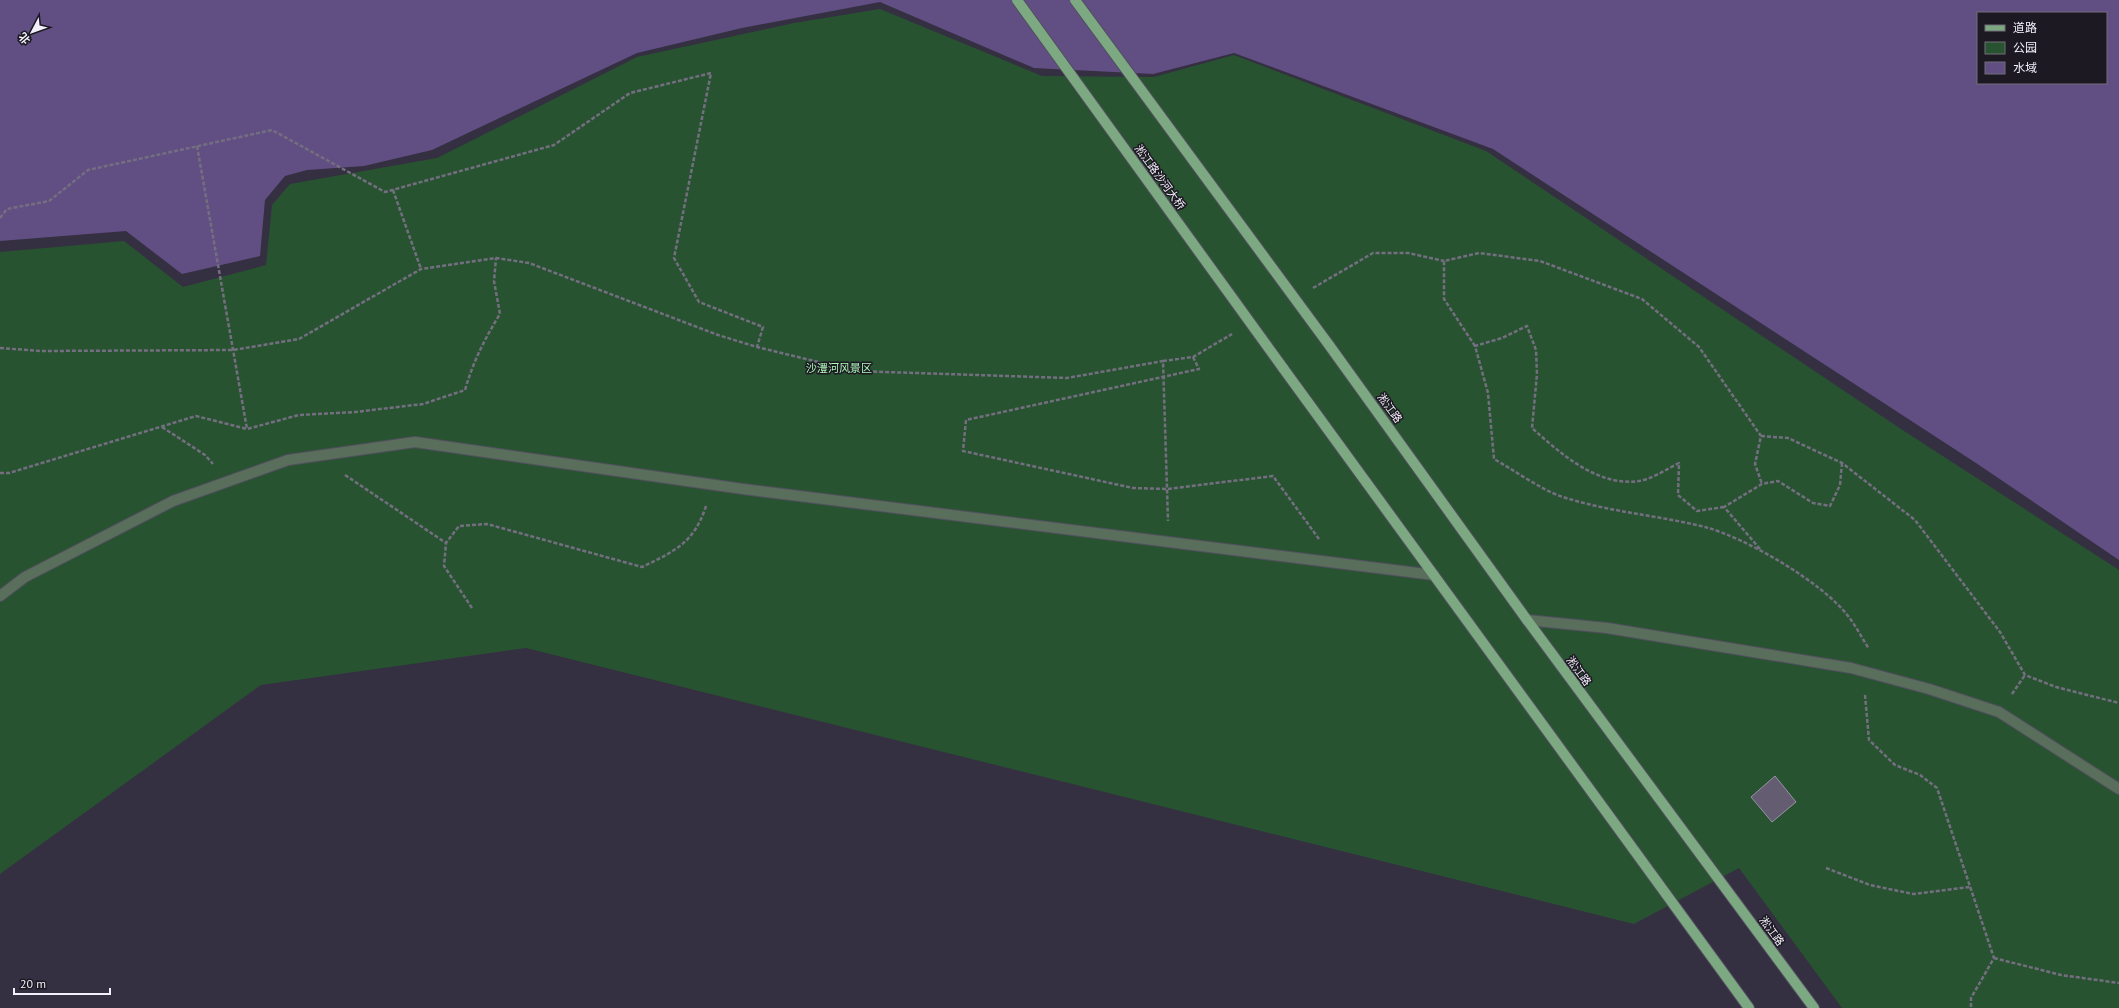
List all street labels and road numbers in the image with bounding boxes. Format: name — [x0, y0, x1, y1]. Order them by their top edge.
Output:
street label: 淞江路沙河大桥 — [1132, 142, 1188, 212]
street label: 淞江路 — [1375, 391, 1405, 425]
street label: 淞江路 — [1564, 654, 1594, 688]
street label: 淞江路 — [1757, 914, 1787, 948]

